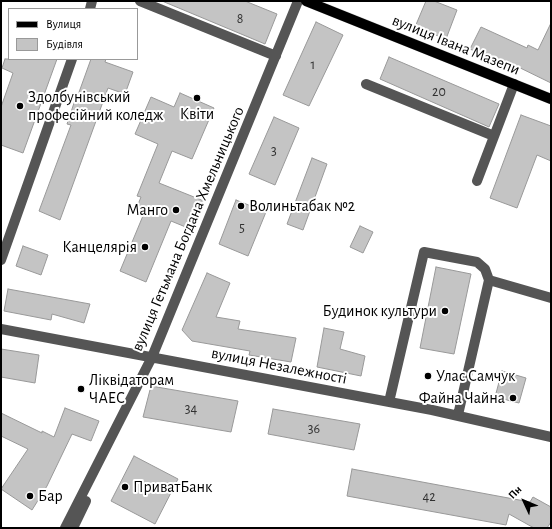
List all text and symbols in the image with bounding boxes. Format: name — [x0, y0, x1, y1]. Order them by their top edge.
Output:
legend — [8, 8, 138, 60]
house number: 8 — [237, 11, 243, 27]
street label: вулиця Івана Мазепи — [389, 11, 523, 79]
text: Вулиця — [46, 18, 81, 30]
text: Будівля — [46, 38, 83, 50]
house number: 1 — [311, 57, 315, 73]
house number: 20 — [432, 84, 446, 100]
place label: Здолбунівський професійний коледж — [28, 87, 163, 125]
marker: Квіти — [192, 93, 202, 103]
marker: Здолбунівський професійний коледж — [15, 101, 25, 111]
street label: вулиця Гетьмана Богдана Хмельницького — [128, 104, 248, 354]
place label: Квіти — [180, 104, 214, 124]
house number: 3 — [271, 143, 277, 159]
place label: Волиньтабак №2 — [249, 196, 355, 216]
place label: Манго — [127, 200, 168, 220]
marker: Волиньтабак №2 — [236, 201, 246, 211]
marker: Манго — [171, 205, 181, 215]
house number: 5 — [239, 220, 245, 236]
place label: Канцелярiя — [62, 237, 137, 257]
marker: Канцелярiя — [140, 242, 150, 252]
place label: Будинок культури — [323, 301, 437, 321]
marker: Будинок культури — [440, 306, 450, 316]
street label: вулиця Незалежності — [210, 343, 348, 389]
place label: Улас Самчук — [436, 366, 515, 386]
place label: Ліквідаторам ЧАЕС — [89, 370, 174, 408]
marker: Улас Самчук — [423, 371, 433, 381]
marker: Ліквідаторам ЧАЕС — [76, 384, 86, 394]
place label: Файна Чайна — [419, 388, 505, 408]
marker: Файна Чайна — [508, 393, 518, 403]
house number: 34 — [185, 401, 197, 417]
house number: 36 — [308, 421, 320, 437]
place label: ПриватБанк — [133, 477, 212, 497]
north arrow — [504, 481, 544, 521]
marker: ПриватБанк — [120, 482, 130, 492]
text: Пн — [506, 484, 524, 501]
place label: Бар — [38, 486, 63, 506]
house number: 42 — [422, 489, 436, 505]
marker: Бар — [25, 491, 35, 501]

